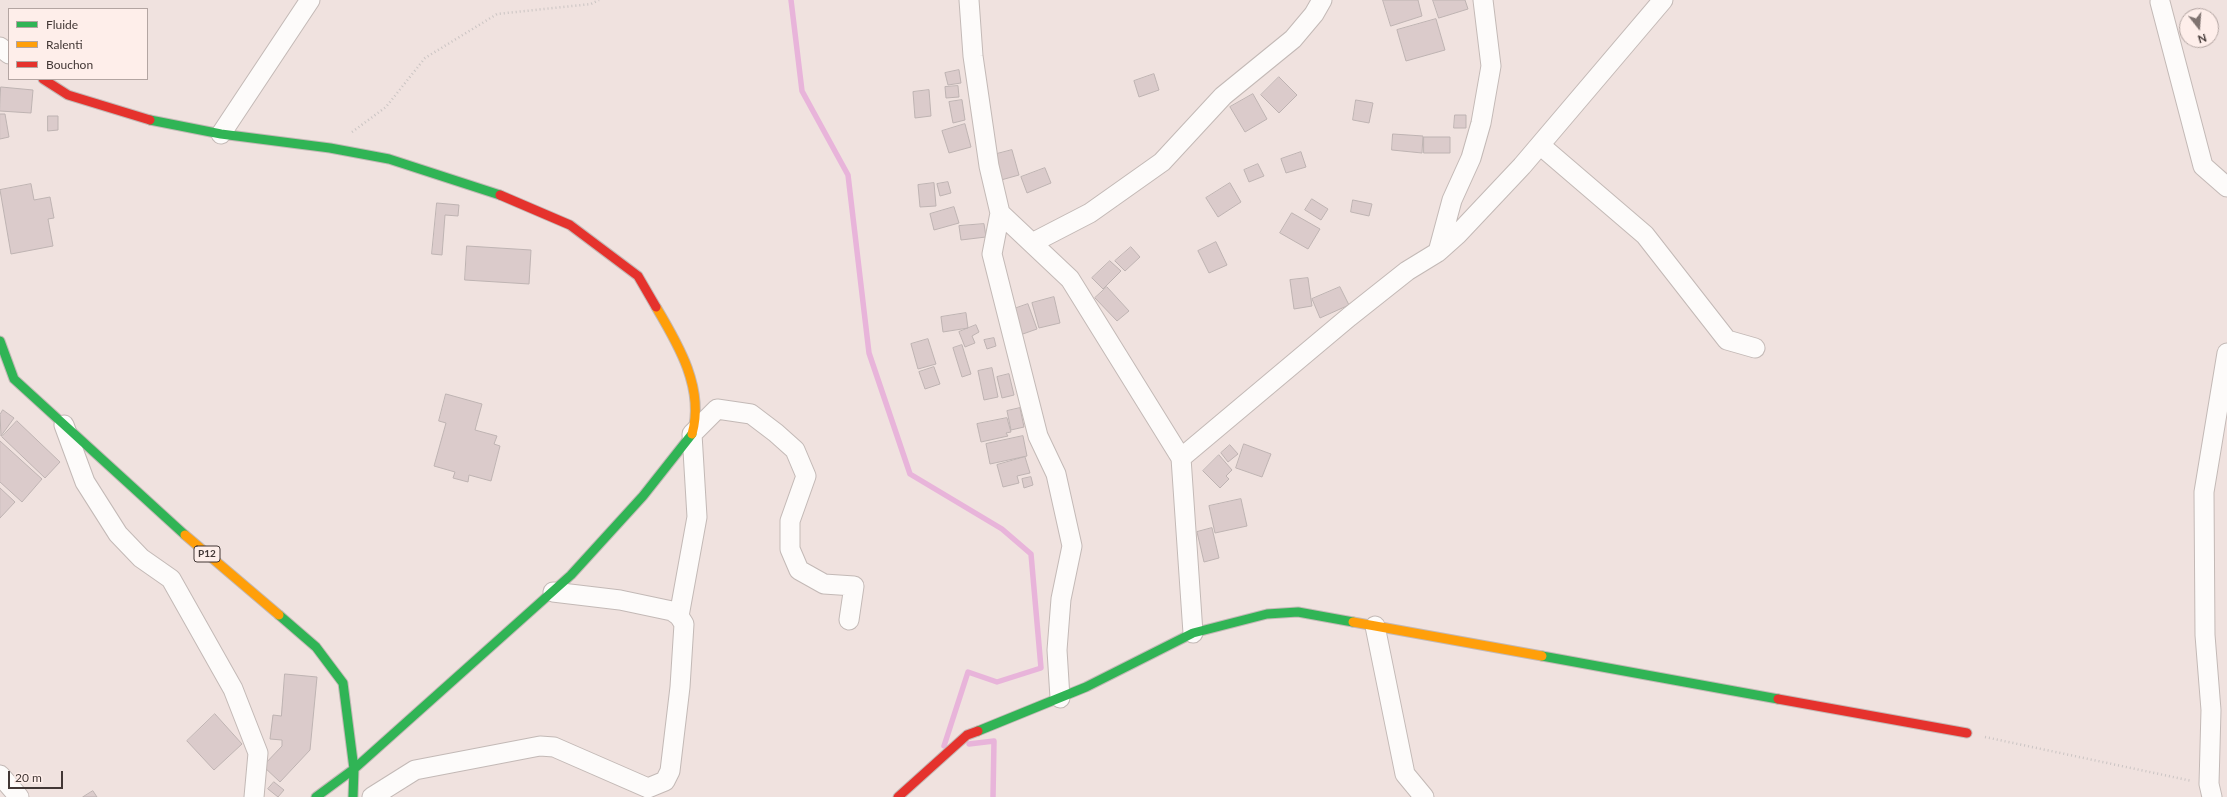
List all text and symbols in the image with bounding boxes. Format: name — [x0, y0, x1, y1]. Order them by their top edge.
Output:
legend — [8, 8, 148, 80]
north arrow — [2179, 8, 2219, 48]
text: Fluide — [46, 17, 78, 32]
text: N — [2196, 32, 2208, 46]
text: Ralenti — [46, 37, 83, 52]
text: Bouchon — [46, 57, 93, 72]
road number: P12 — [194, 546, 220, 562]
scale bar — [10, 763, 65, 789]
text: 20 m — [15, 770, 42, 785]

